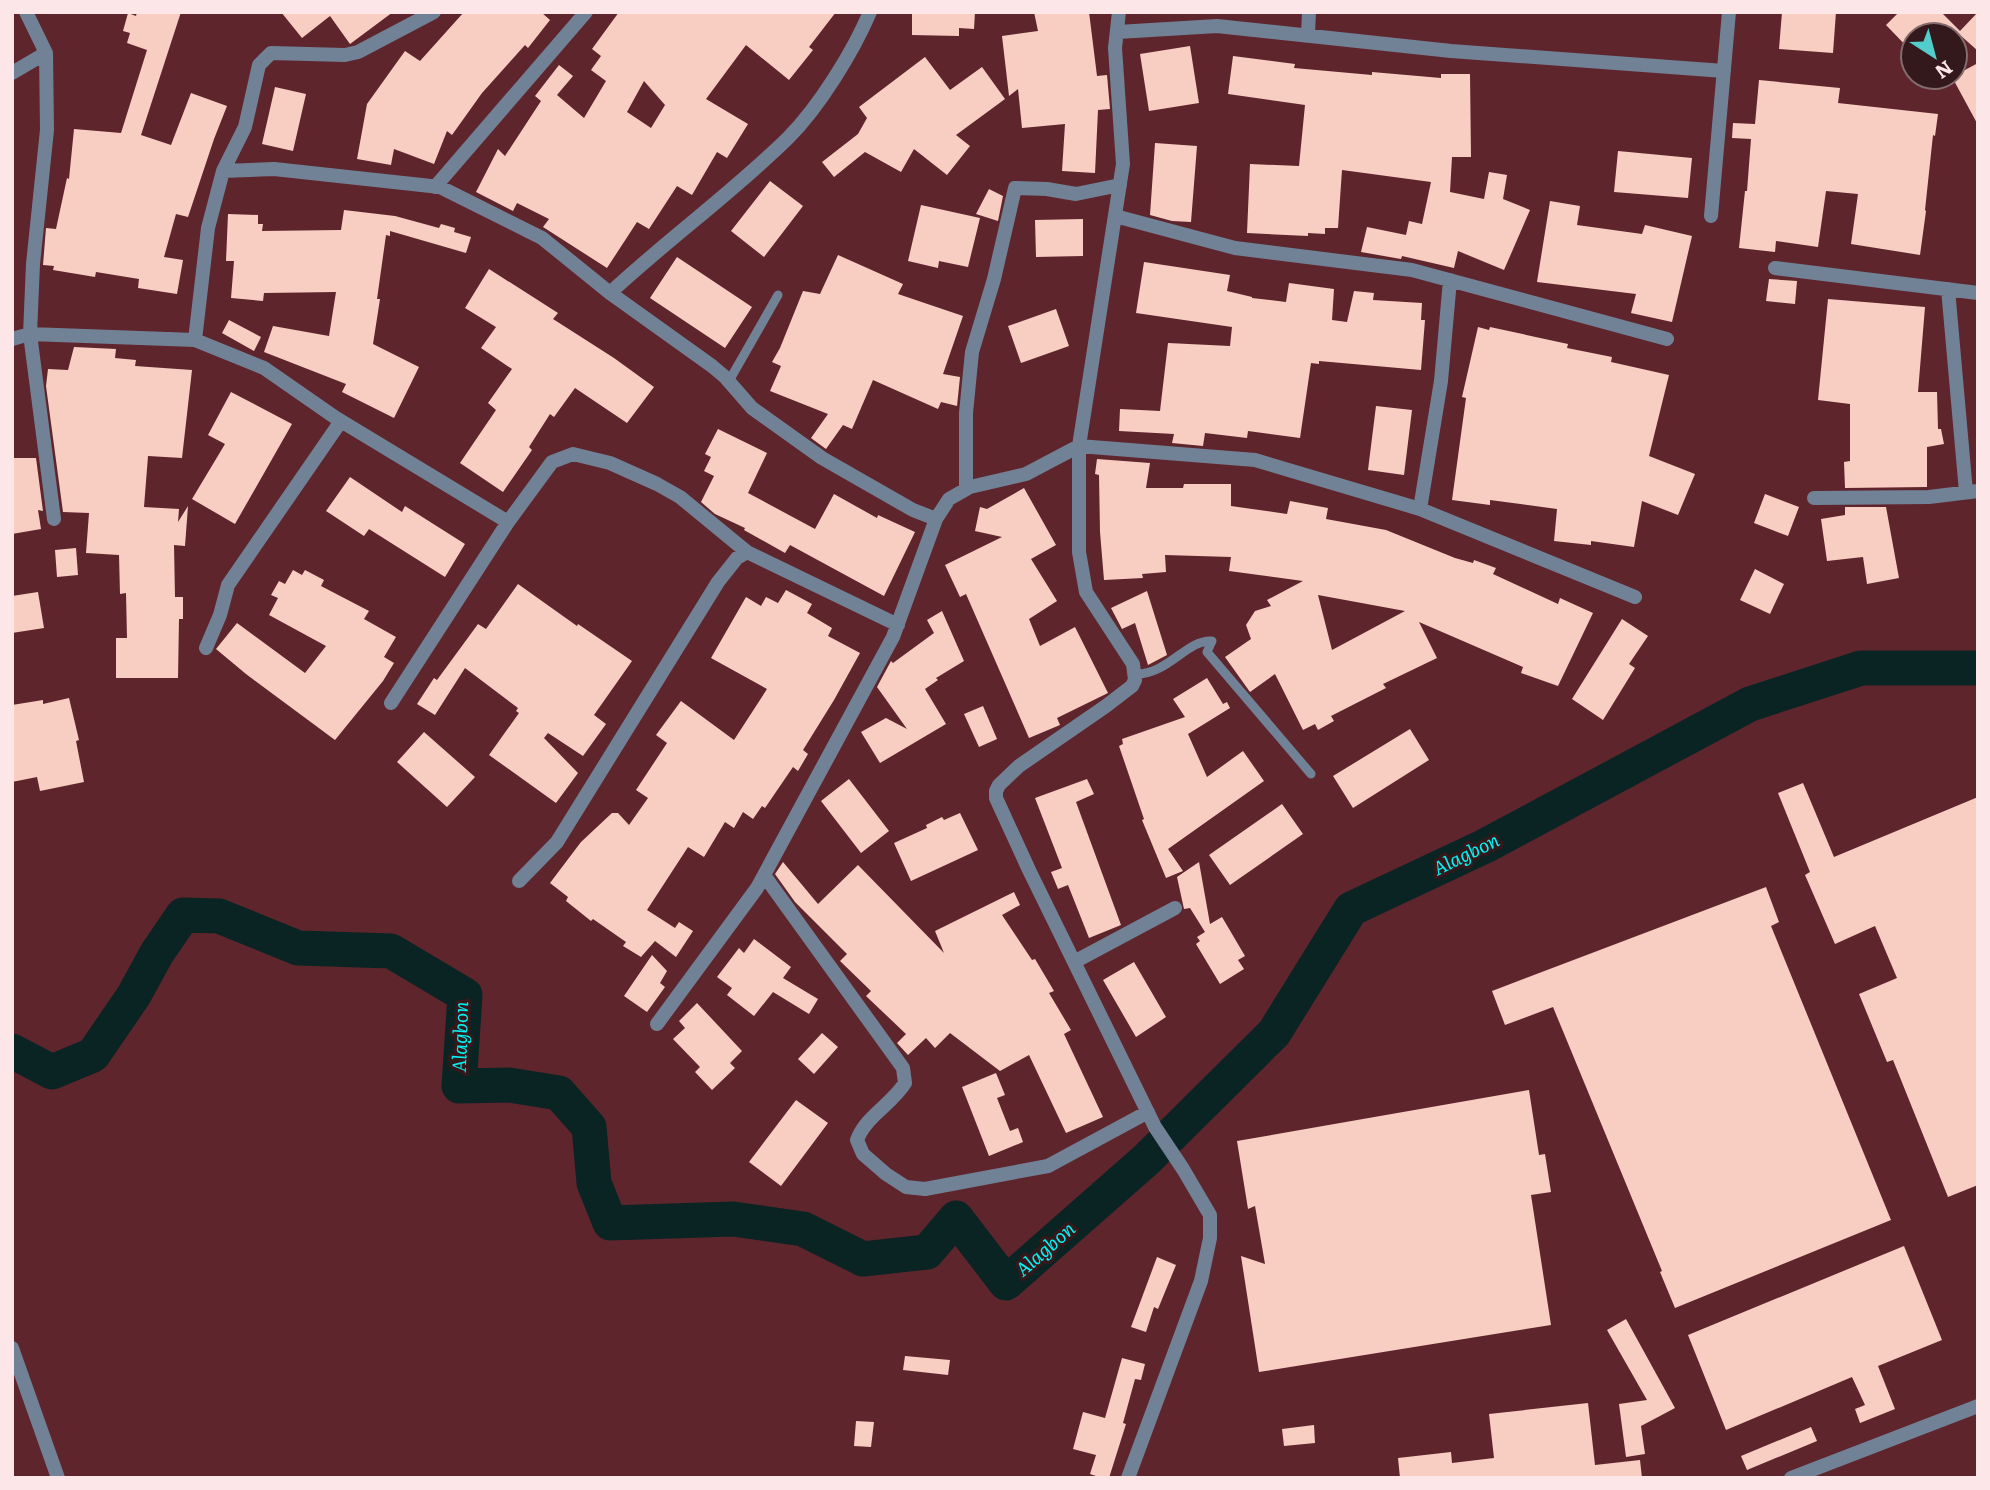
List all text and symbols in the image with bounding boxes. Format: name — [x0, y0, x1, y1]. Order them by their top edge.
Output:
north arrow — [1899, 21, 1969, 91]
text: N — [1930, 55, 1959, 87]
water label: Alagbon — [1427, 825, 1504, 881]
water label: Alagbon — [444, 1000, 474, 1073]
water label: Alagbon — [1008, 1214, 1081, 1282]

